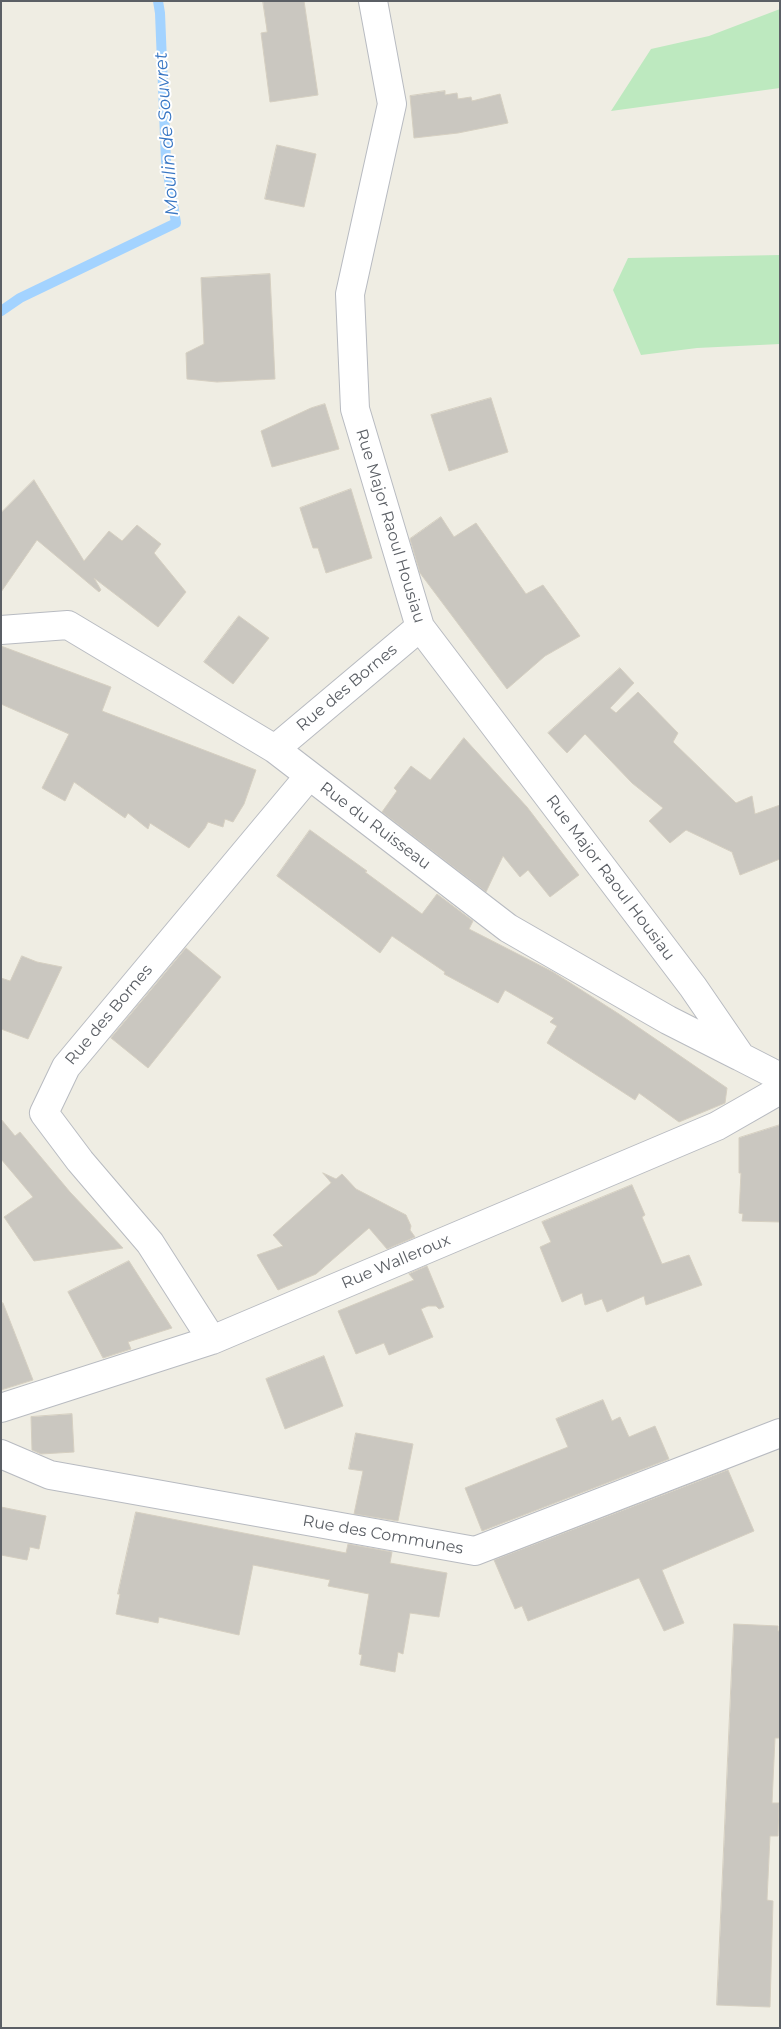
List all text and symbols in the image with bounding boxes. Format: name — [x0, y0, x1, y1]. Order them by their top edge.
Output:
water label: Moulin de Souvret — [150, 51, 184, 217]
street label: Rue Major Raoul Housiau — [351, 426, 429, 626]
street label: Rue des Bornes — [293, 640, 401, 736]
street label: Rue du Ruisseau — [316, 778, 434, 874]
street label: Rue Major Raoul Housiau — [541, 791, 679, 965]
street label: Rue des Bornes — [61, 961, 157, 1069]
street label: Rue Walleroux — [339, 1230, 453, 1294]
street label: Rue des Communes — [301, 1511, 465, 1559]

